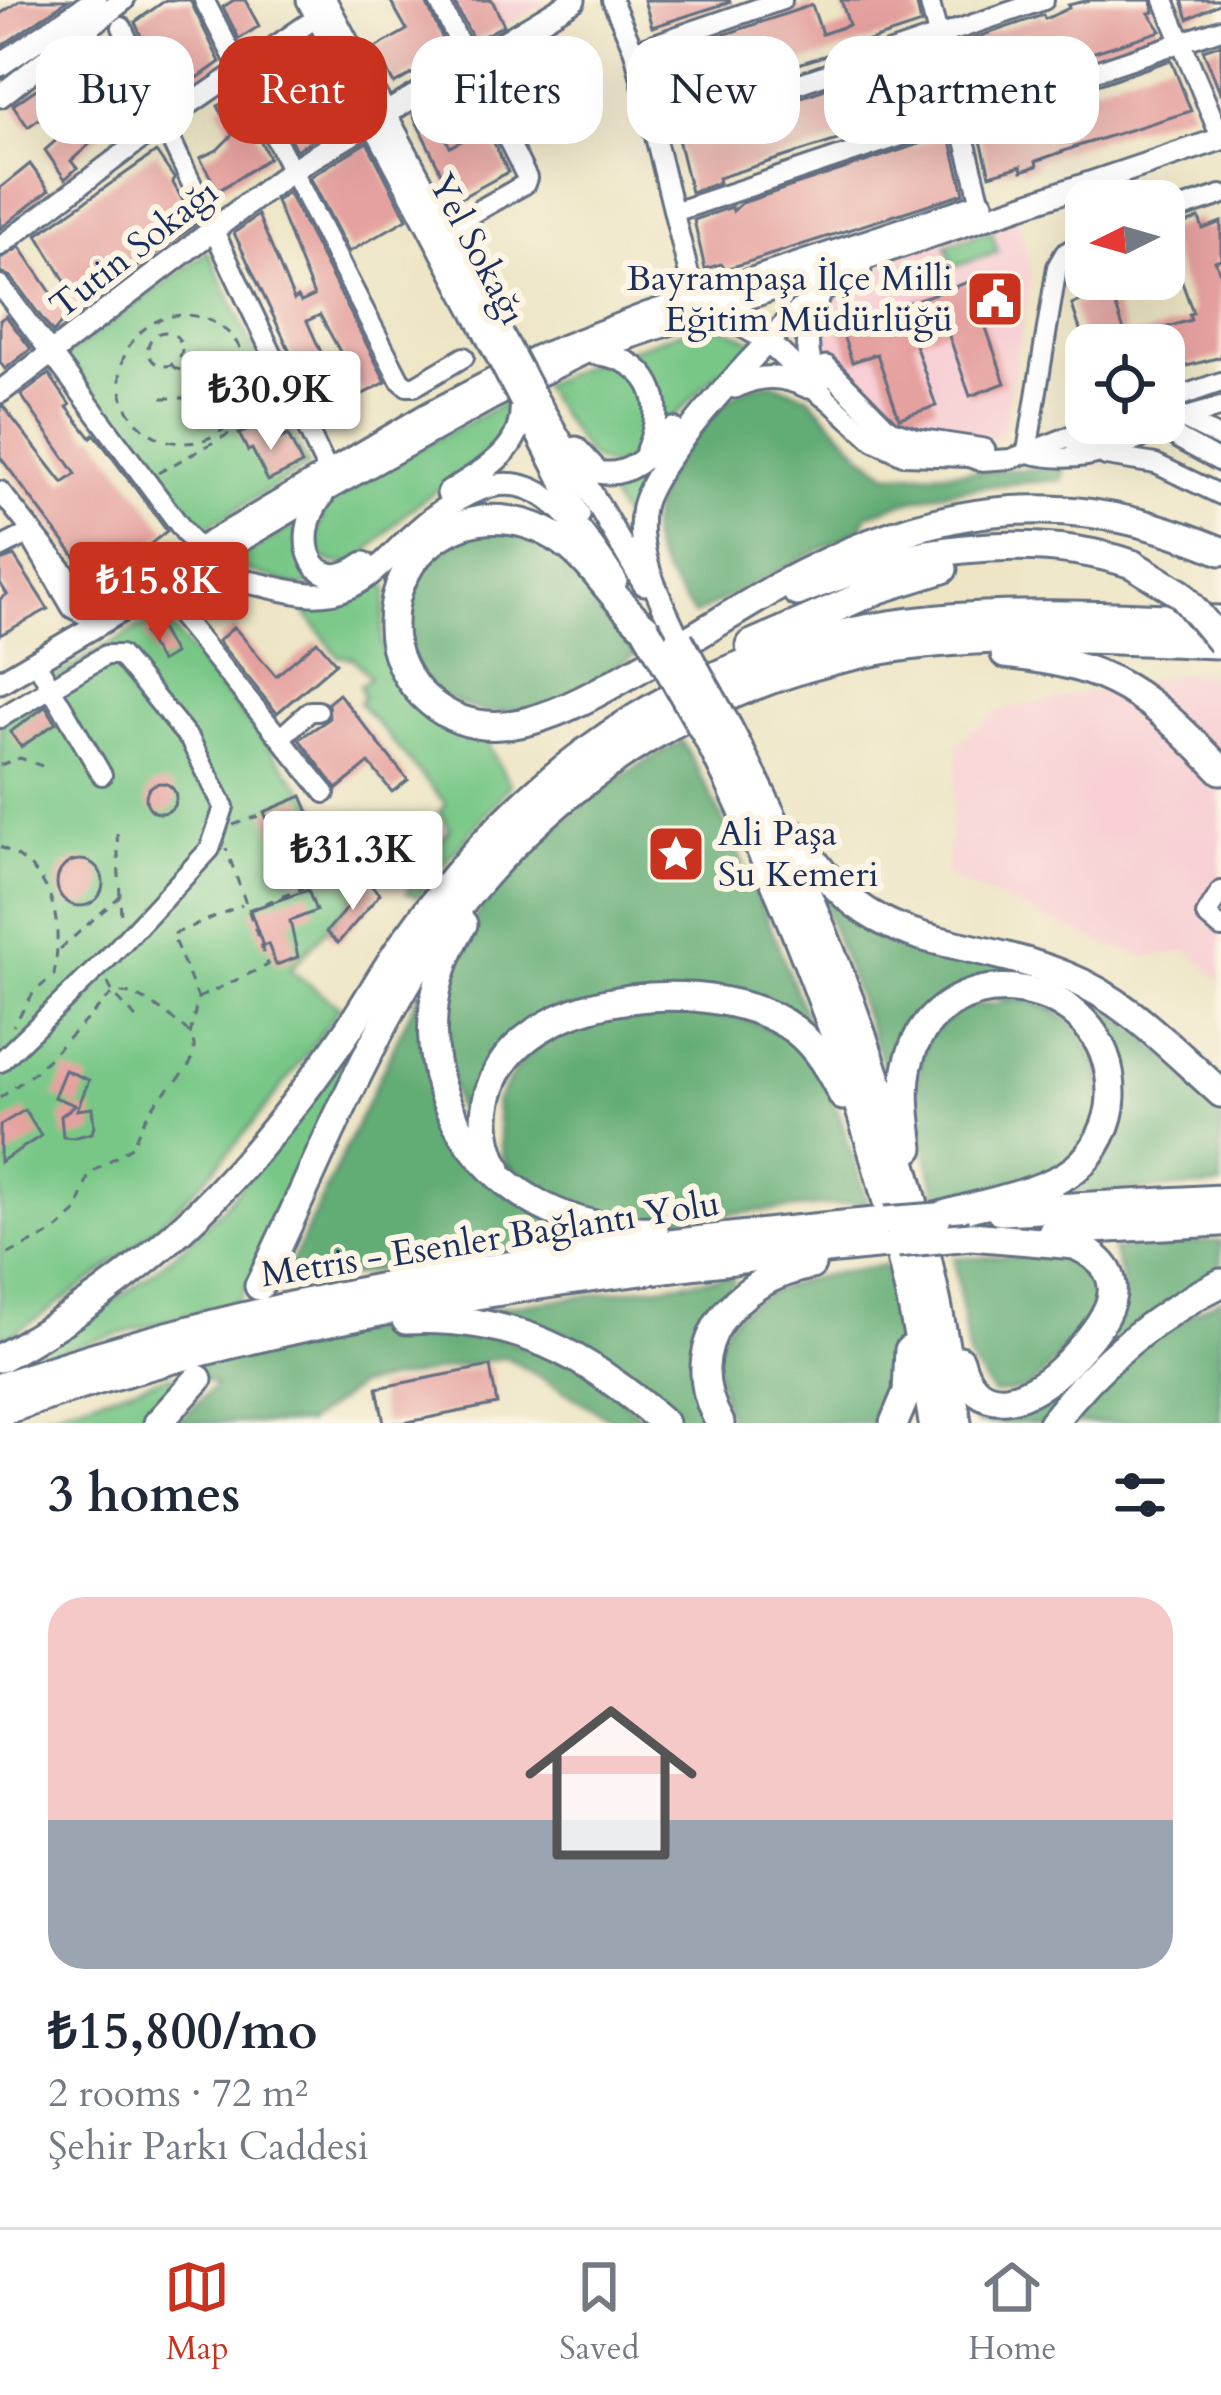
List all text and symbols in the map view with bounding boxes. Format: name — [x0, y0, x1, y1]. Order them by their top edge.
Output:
chip: Buy — [36, 36, 194, 144]
chip: Rent — [218, 36, 387, 144]
chip: Filters — [411, 36, 603, 144]
chip: New — [627, 36, 800, 144]
chip: Apartment — [824, 36, 1099, 144]
street label: Yel Sokağı — [417, 165, 537, 333]
street label: Tutin Sokağı — [40, 168, 228, 330]
north arrow — [1065, 180, 1185, 300]
map controls — [1065, 180, 1185, 444]
place label: Bayrampaşa İlçe Milli Eğitim Müdürlüğü — [626, 254, 953, 344]
public building icon: Bayrampaşa İlçe Milli Eğitim Müdürlüğü — [964, 268, 1026, 330]
button: locate — [1065, 324, 1185, 444]
pin: ₺30.9K — [173, 351, 369, 453]
text: ₺30.9K — [208, 363, 334, 416]
pin: ₺15.8K — [61, 542, 257, 644]
text: ₺15.8K — [96, 554, 222, 607]
place label: Ali Paşa Su Kemeri — [718, 809, 879, 899]
pin: ₺31.3K — [255, 811, 451, 913]
text: ₺31.3K — [290, 823, 416, 876]
place icon: Ali Paşa Su Kemeri — [645, 823, 707, 885]
street label: Metris - Esenler Bağlantı Yolu — [257, 1179, 723, 1299]
text: 3 homes — [48, 1460, 240, 1530]
icon: filters — [1107, 1462, 1173, 1528]
icon: home — [503, 1675, 719, 1891]
text: ₺15,800/mo — [48, 1997, 317, 2067]
text: 2 rooms · 72 m² — [48, 2067, 308, 2120]
text: Şehir Parkı Caddesi — [48, 2120, 369, 2173]
tab: Map — [164, 2254, 230, 2371]
tab: Saved — [559, 2254, 639, 2371]
tab: Home — [968, 2254, 1057, 2371]

